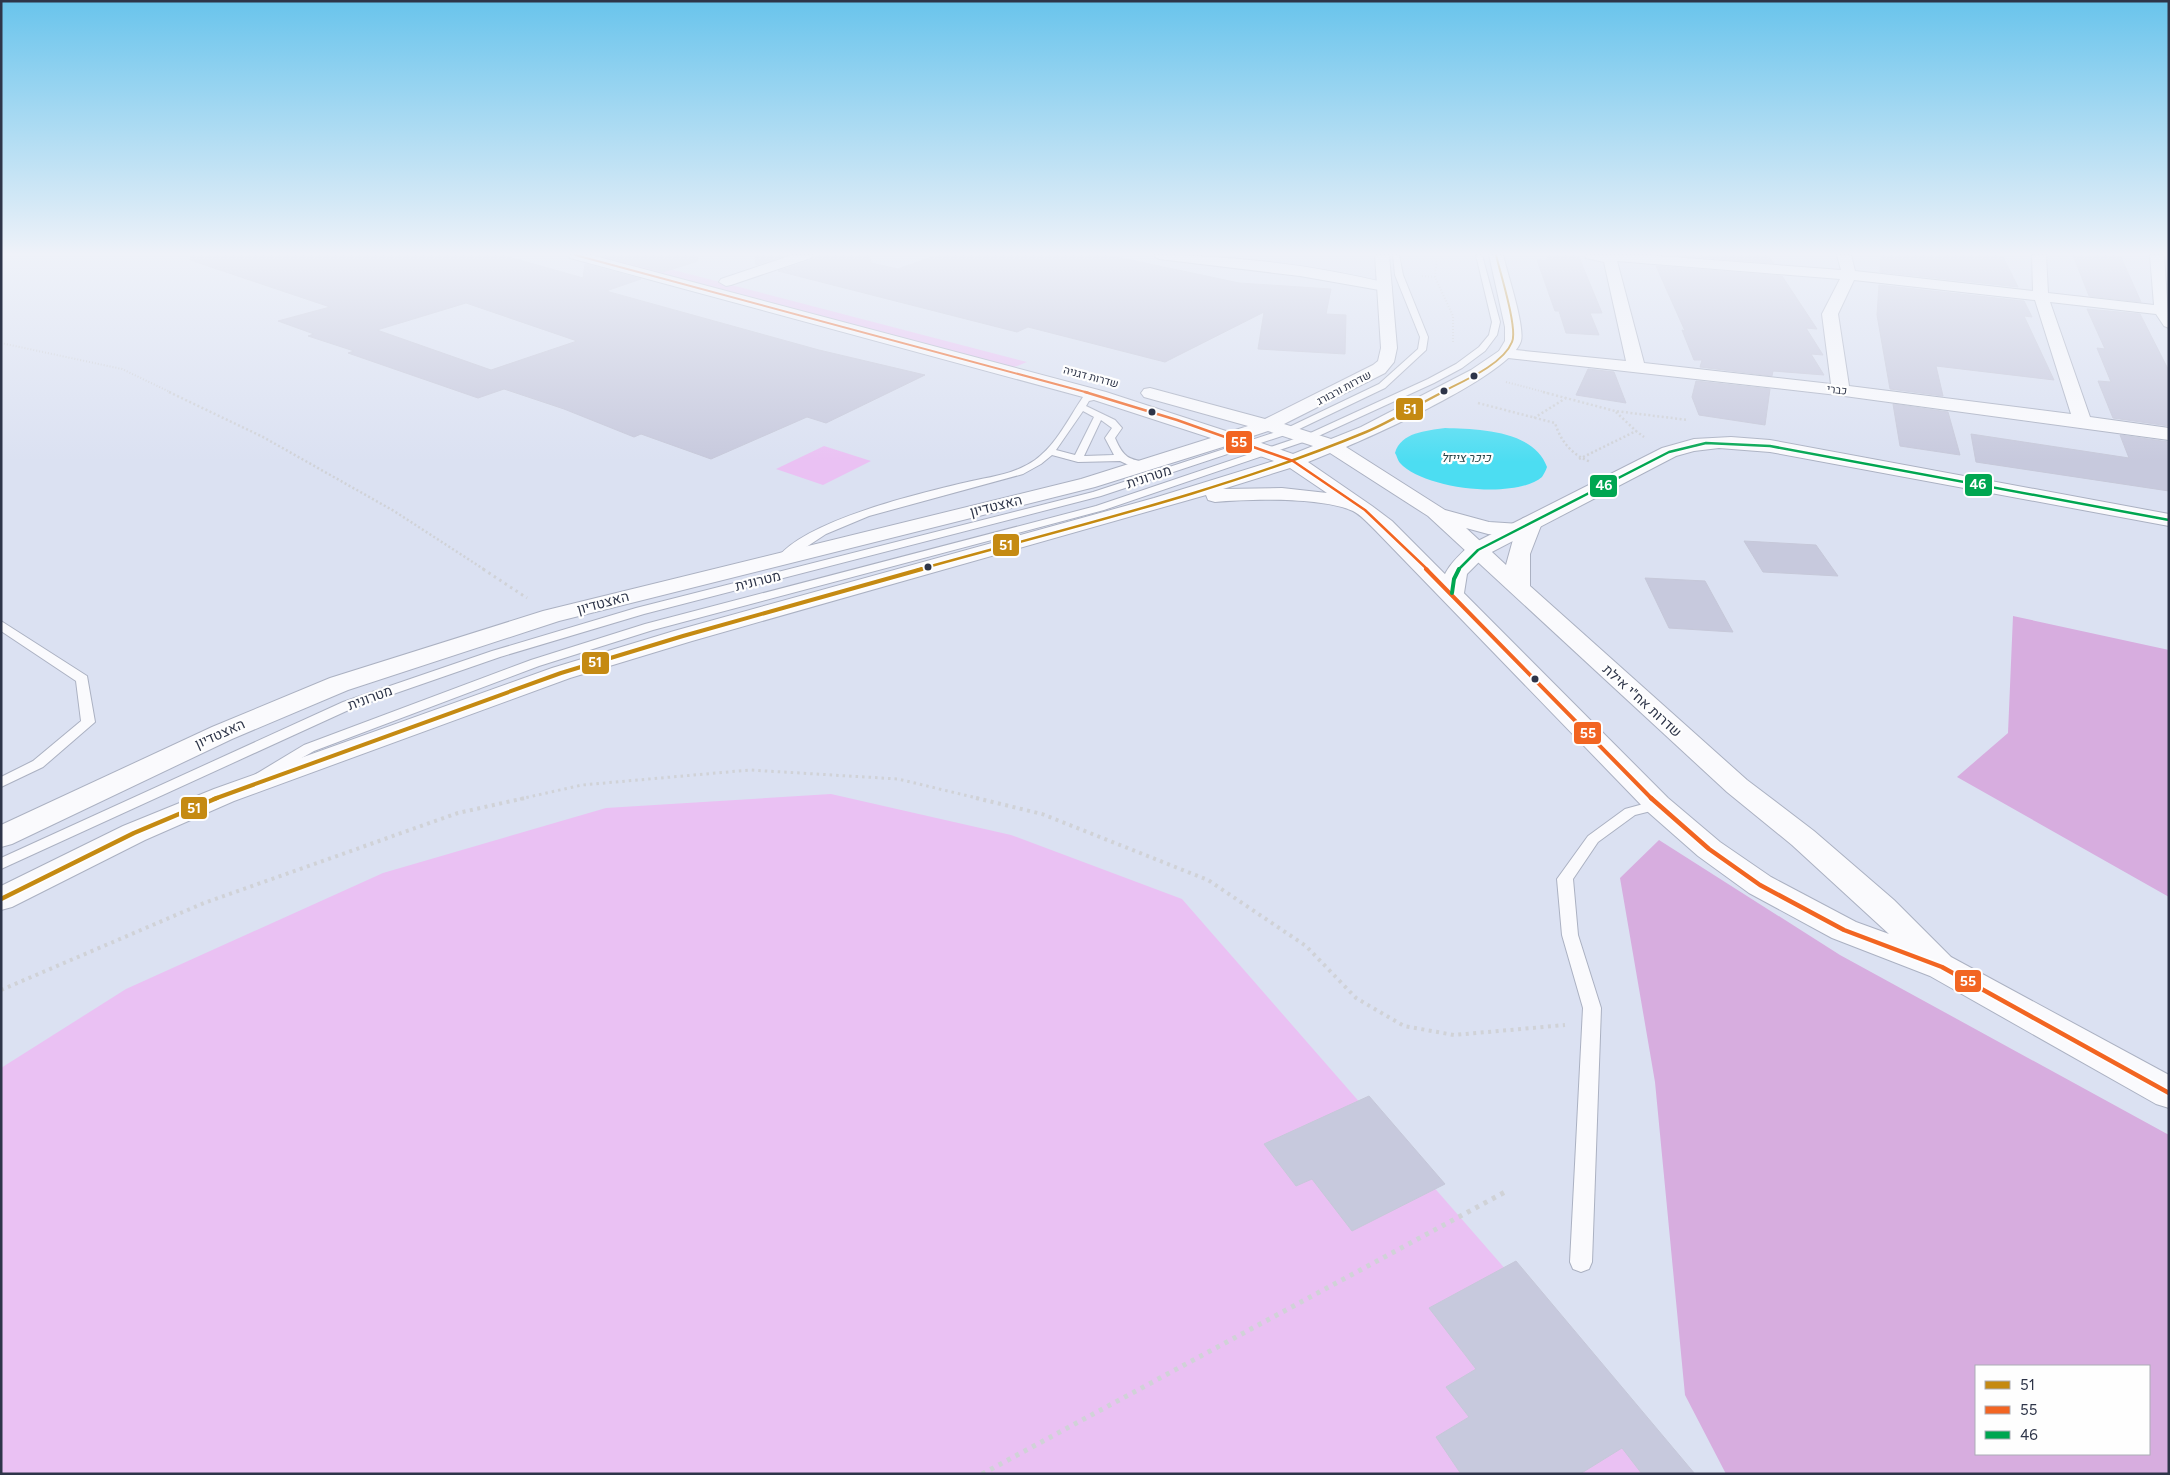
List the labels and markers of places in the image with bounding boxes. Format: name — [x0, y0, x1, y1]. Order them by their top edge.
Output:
unlabelled marker — [1469, 371, 1479, 381]
unlabelled marker — [1439, 386, 1449, 396]
unlabelled marker — [1147, 407, 1157, 417]
unlabelled marker — [923, 562, 933, 572]
unlabelled marker — [1530, 674, 1540, 684]

